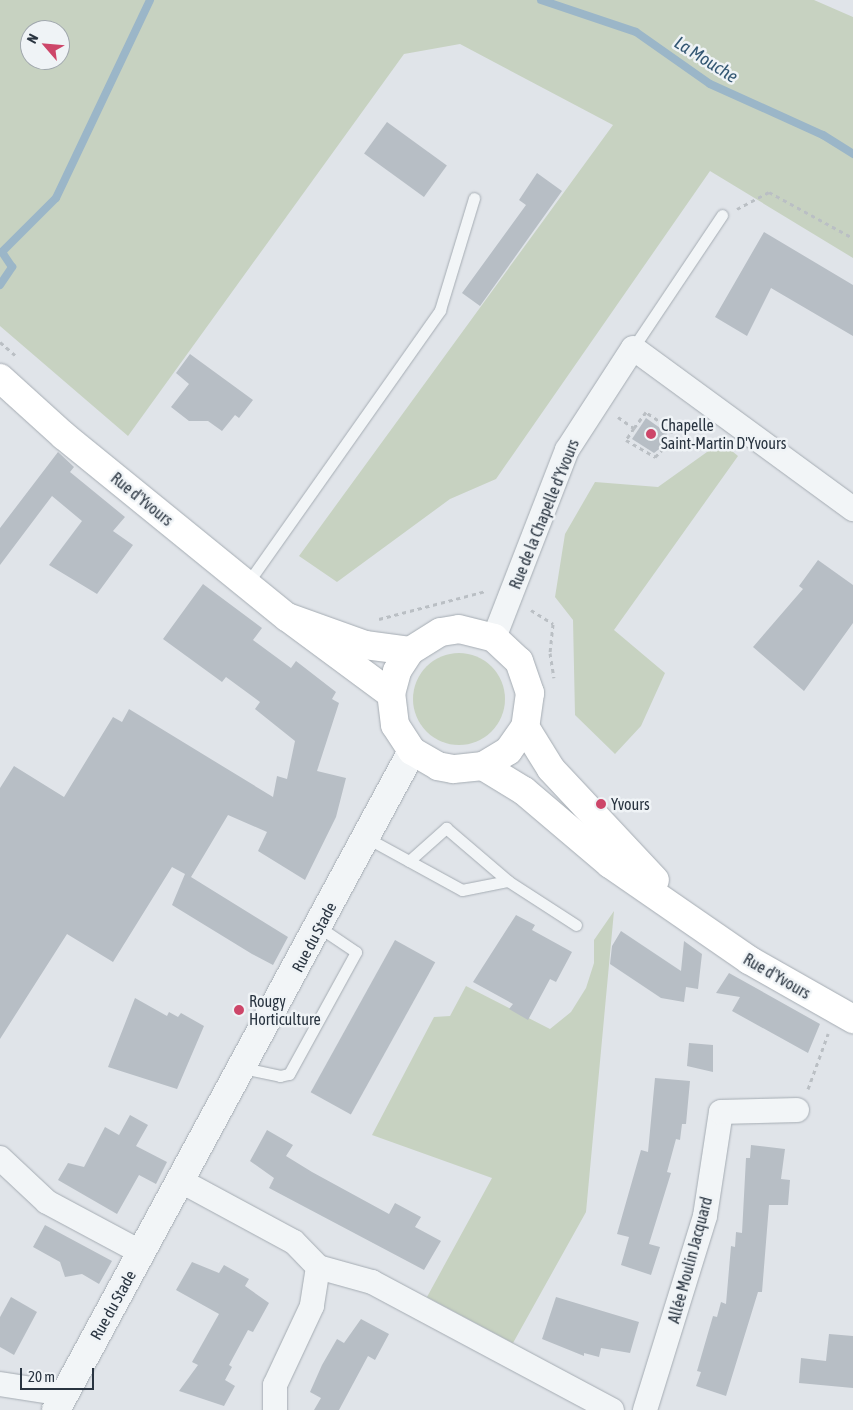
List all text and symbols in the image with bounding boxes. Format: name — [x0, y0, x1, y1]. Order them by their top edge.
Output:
north arrow — [20, 20, 70, 70]
text: N — [24, 31, 42, 46]
water label: La Mouche — [670, 32, 742, 88]
place label: Chapelle Saint-Martin D'Yvours — [661, 415, 786, 453]
marker: Chapelle Saint-Martin D'Yvours — [645, 428, 657, 440]
street label: Rue de la Chapelle d'Yvours — [505, 436, 583, 592]
street label: Rue d'Yvours — [107, 468, 177, 530]
place label: Yvours — [611, 794, 650, 814]
marker: Yvours — [595, 798, 607, 810]
street label: Rue du Stade — [288, 899, 340, 975]
street label: Rue d'Yvours — [740, 949, 814, 1003]
place label: Rougy Horticulture — [249, 991, 321, 1029]
marker: Rougy Horticulture — [233, 1004, 245, 1016]
street label: Allée Moulin Jacquard — [664, 1195, 716, 1325]
street label: Rue du Stade — [86, 1267, 140, 1343]
scale bar — [22, 1358, 96, 1390]
text: 20 m — [28, 1368, 55, 1385]

